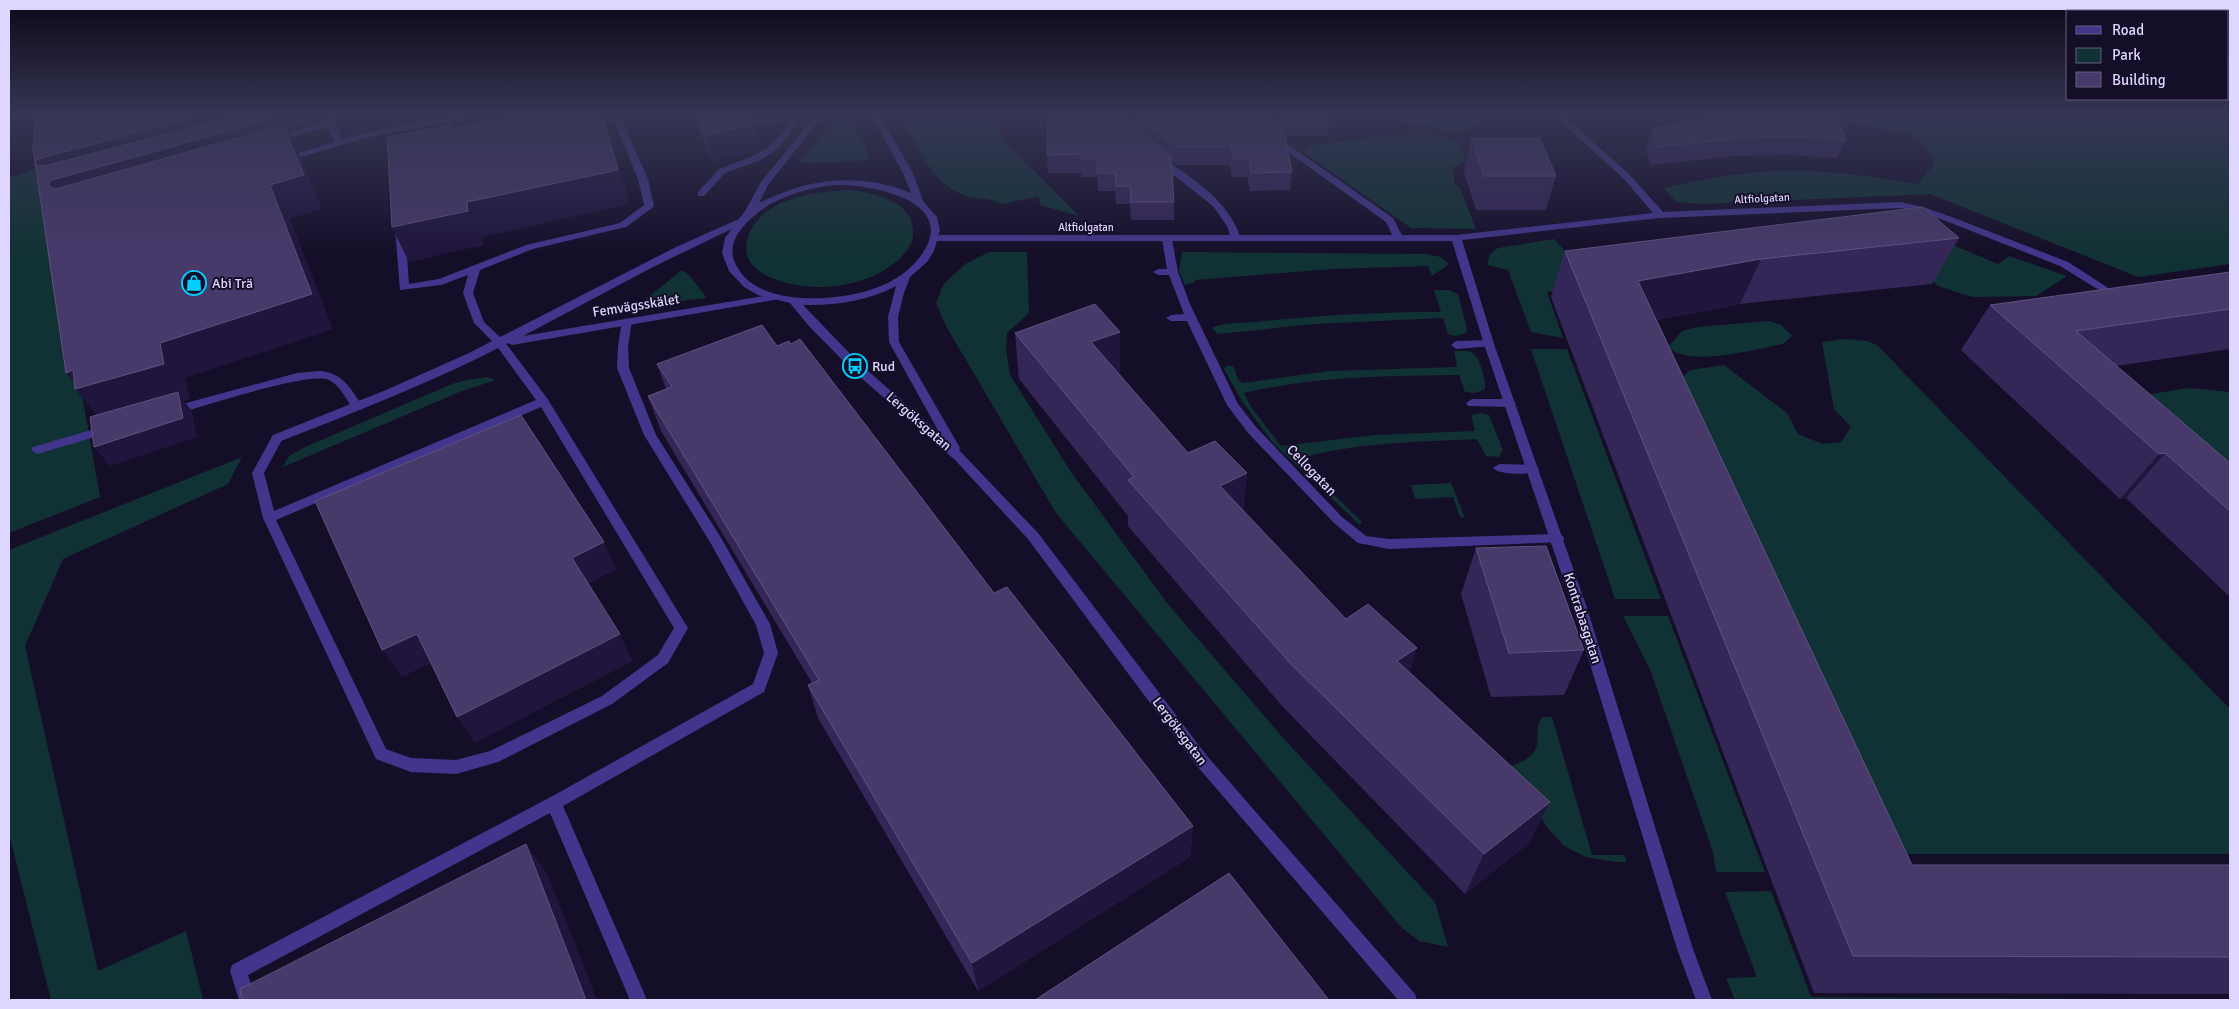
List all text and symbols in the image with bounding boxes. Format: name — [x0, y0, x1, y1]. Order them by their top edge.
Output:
legend — [2066, 10, 2229, 100]
text: Road — [2112, 21, 2144, 39]
text: Park — [2112, 46, 2141, 64]
text: Building — [2112, 71, 2166, 89]
street label: Altfiolgatan — [1734, 191, 1790, 206]
street label: Altfiolgatan — [1058, 221, 1114, 234]
shop icon: Abi Trä — [181, 270, 207, 296]
place label: Abi Trä — [212, 275, 253, 292]
street label: Femvägsskälet — [591, 290, 681, 321]
bus stop icon: Rud — [842, 353, 868, 379]
place label: Rud — [872, 358, 895, 375]
street label: Lergöksgatan — [883, 388, 955, 454]
street label: Cellogatan — [1283, 441, 1340, 499]
street label: Kontrabasgatan — [1560, 571, 1605, 666]
street label: Lergöksgatan — [1149, 694, 1211, 769]

